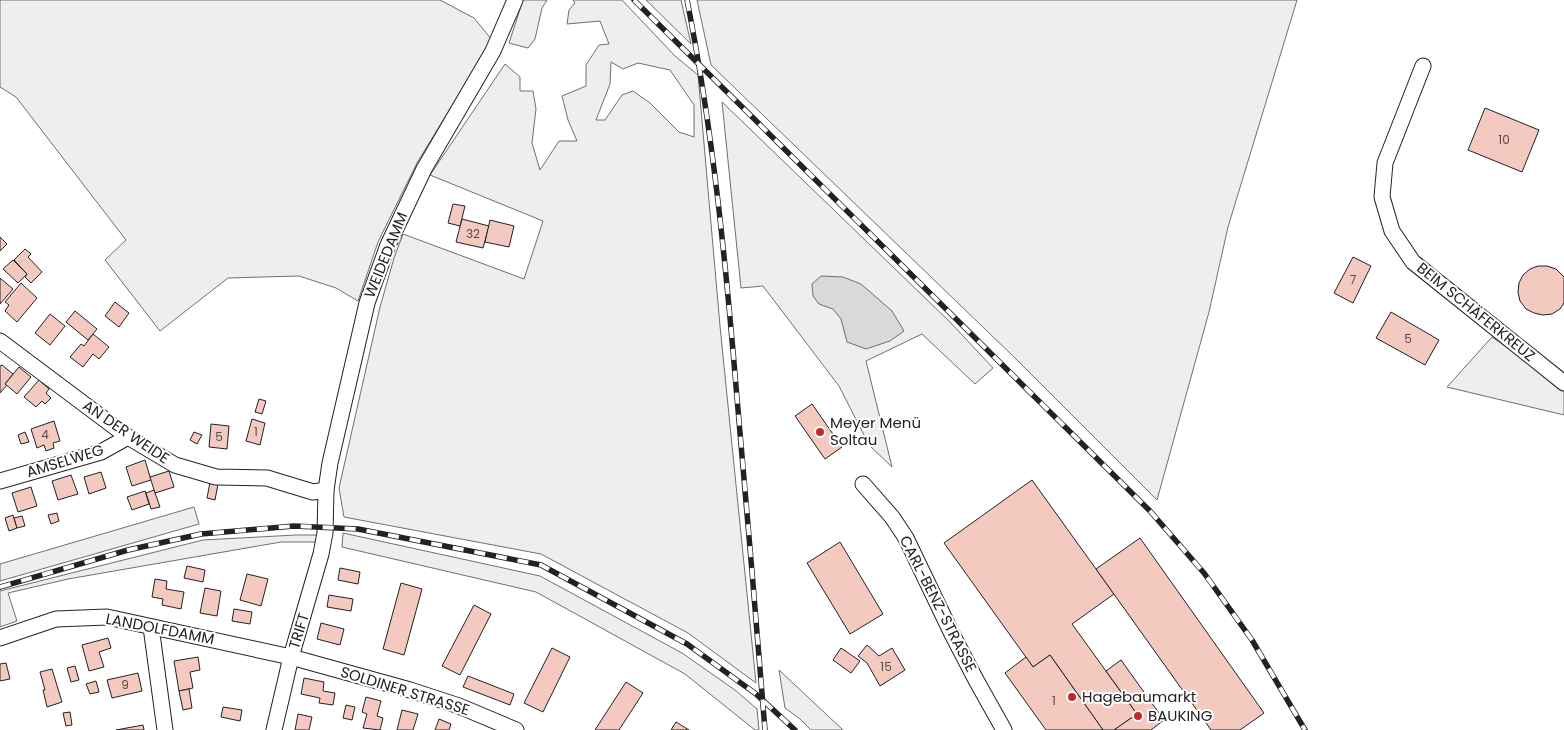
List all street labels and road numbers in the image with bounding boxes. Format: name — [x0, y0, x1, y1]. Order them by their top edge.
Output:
street label: WEIDEDAMM — [359, 209, 412, 301]
street label: BEIM SCHÄFERKREUZ — [1413, 257, 1540, 366]
street label: AN DER WEIDE — [79, 395, 174, 468]
street label: AMSELWEG — [24, 439, 106, 482]
street label: CARL-BENZ-STRASSE — [895, 532, 982, 676]
street label: LANDOLFDAMM — [104, 608, 216, 649]
street label: TRIFT — [283, 610, 314, 651]
street label: SOLDINER STRASSE — [338, 661, 472, 720]

